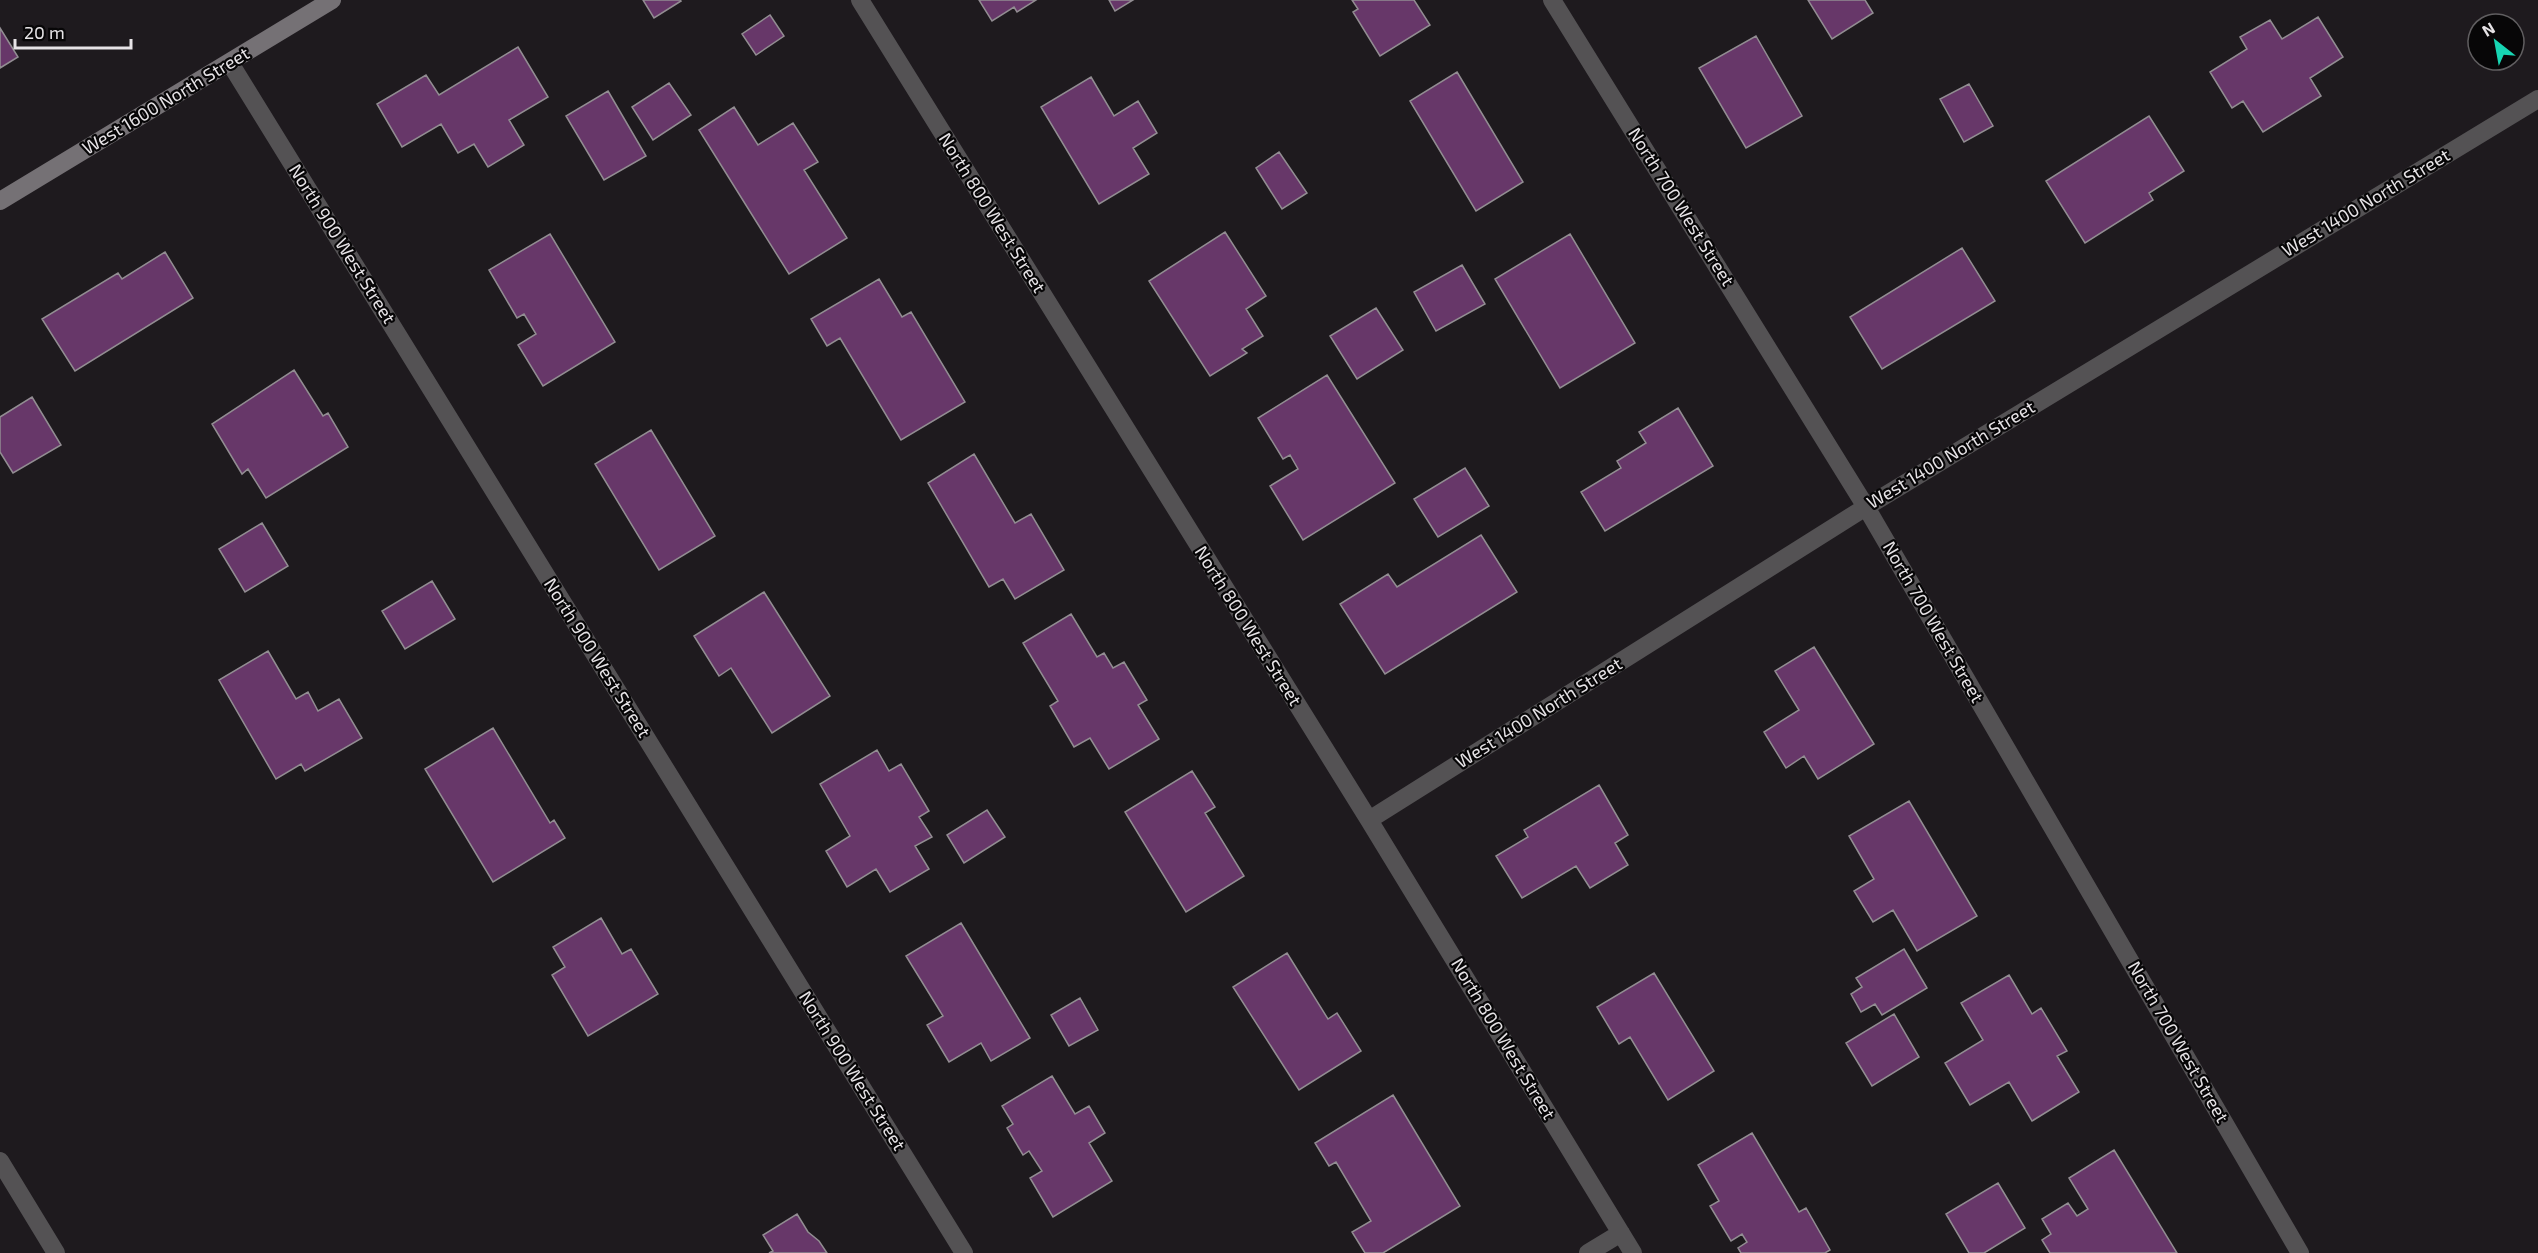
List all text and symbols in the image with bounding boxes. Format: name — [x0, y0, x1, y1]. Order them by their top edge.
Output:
scale bar — [15, 12, 130, 50]
north arrow — [2466, 12, 2526, 72]
text: N — [2478, 18, 2498, 40]
text: 20 m — [24, 21, 65, 43]
street label: West 1600 North Street — [78, 41, 253, 159]
street label: North 700 West Street — [1624, 123, 1740, 290]
street label: North 800 West Street — [935, 128, 1051, 297]
street label: West 1400 North Street — [2278, 143, 2453, 261]
street label: North 900 West Street — [285, 160, 401, 327]
street label: West 1400 North Street — [1863, 395, 2038, 513]
street label: North 700 West Street — [1879, 537, 1989, 706]
street label: North 800 West Street — [1191, 541, 1307, 710]
street label: North 900 West Street — [540, 574, 656, 741]
street label: West 1400 North Street — [1451, 652, 1626, 772]
street label: North 800 West Street — [1447, 954, 1561, 1123]
street label: North 700 West Street — [2124, 957, 2234, 1126]
street label: North 900 West Street — [795, 987, 911, 1154]

